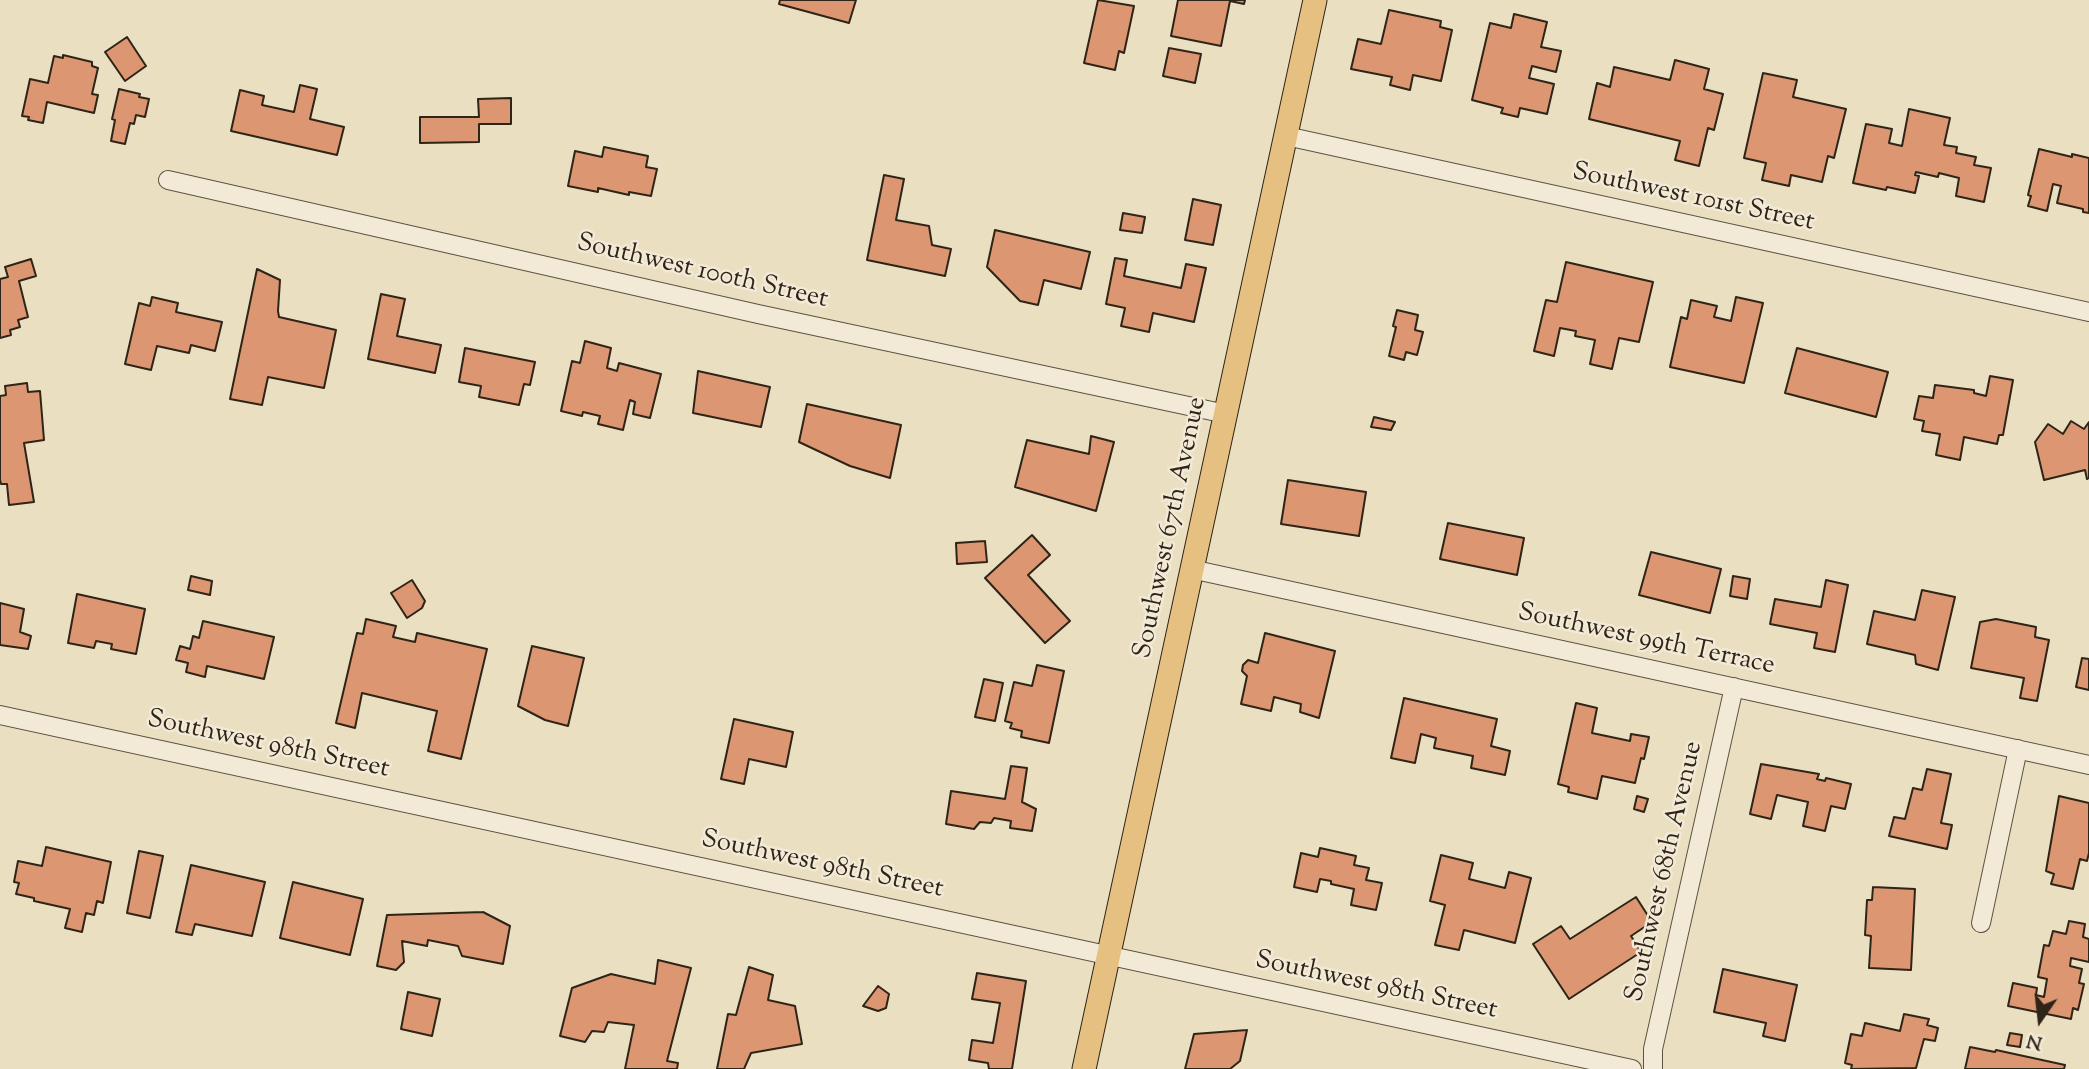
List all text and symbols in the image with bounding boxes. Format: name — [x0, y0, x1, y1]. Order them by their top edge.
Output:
street label: Southwest 101st Street — [1569, 158, 1817, 240]
street label: Southwest 100th Street — [573, 229, 831, 317]
street label: Southwest 67th Avenue — [1129, 394, 1215, 662]
street label: Southwest 99th Terrace — [1515, 599, 1777, 683]
street label: Southwest 98th Street — [144, 705, 392, 787]
street label: Southwest 68th Avenue — [1621, 739, 1711, 1005]
street label: Southwest 98th Street — [698, 825, 946, 907]
street label: Southwest 98th Street — [1252, 946, 1500, 1028]
north arrow — [2005, 985, 2075, 1055]
text: N — [2024, 1026, 2045, 1056]

